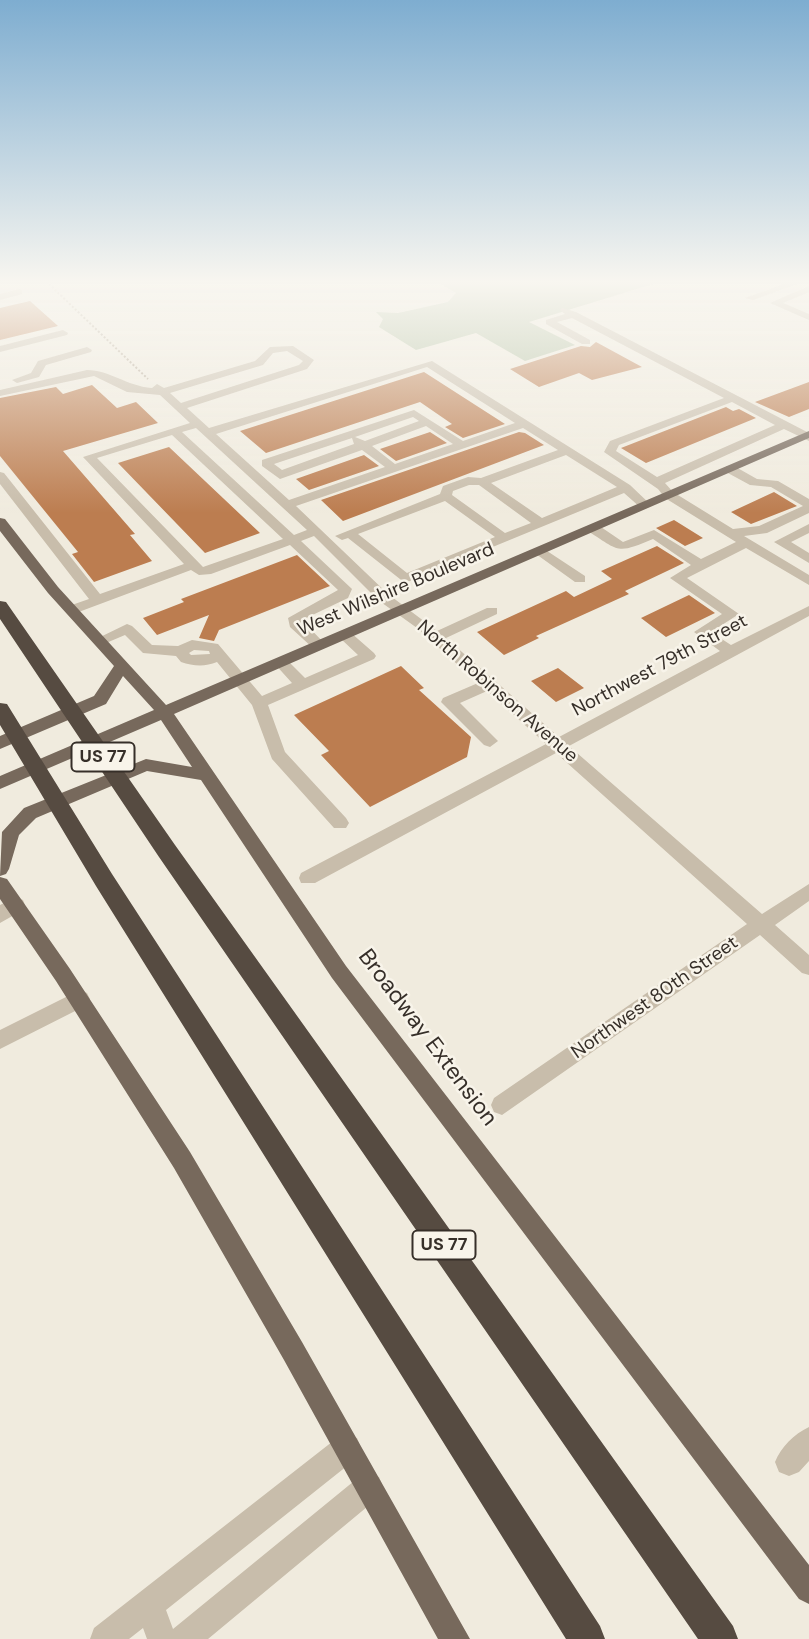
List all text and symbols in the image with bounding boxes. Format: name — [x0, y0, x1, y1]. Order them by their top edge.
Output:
street label: West Wilshire Boulevard — [294, 538, 498, 642]
street label: Northwest 79th Street — [568, 610, 752, 722]
street label: North Robinson Avenue — [412, 616, 582, 768]
road number: US 77 — [72, 742, 134, 772]
street label: Northwest 80th Street — [567, 932, 743, 1064]
street label: Broadway Extension — [352, 944, 502, 1132]
road number: US 77 — [412, 1230, 476, 1260]

